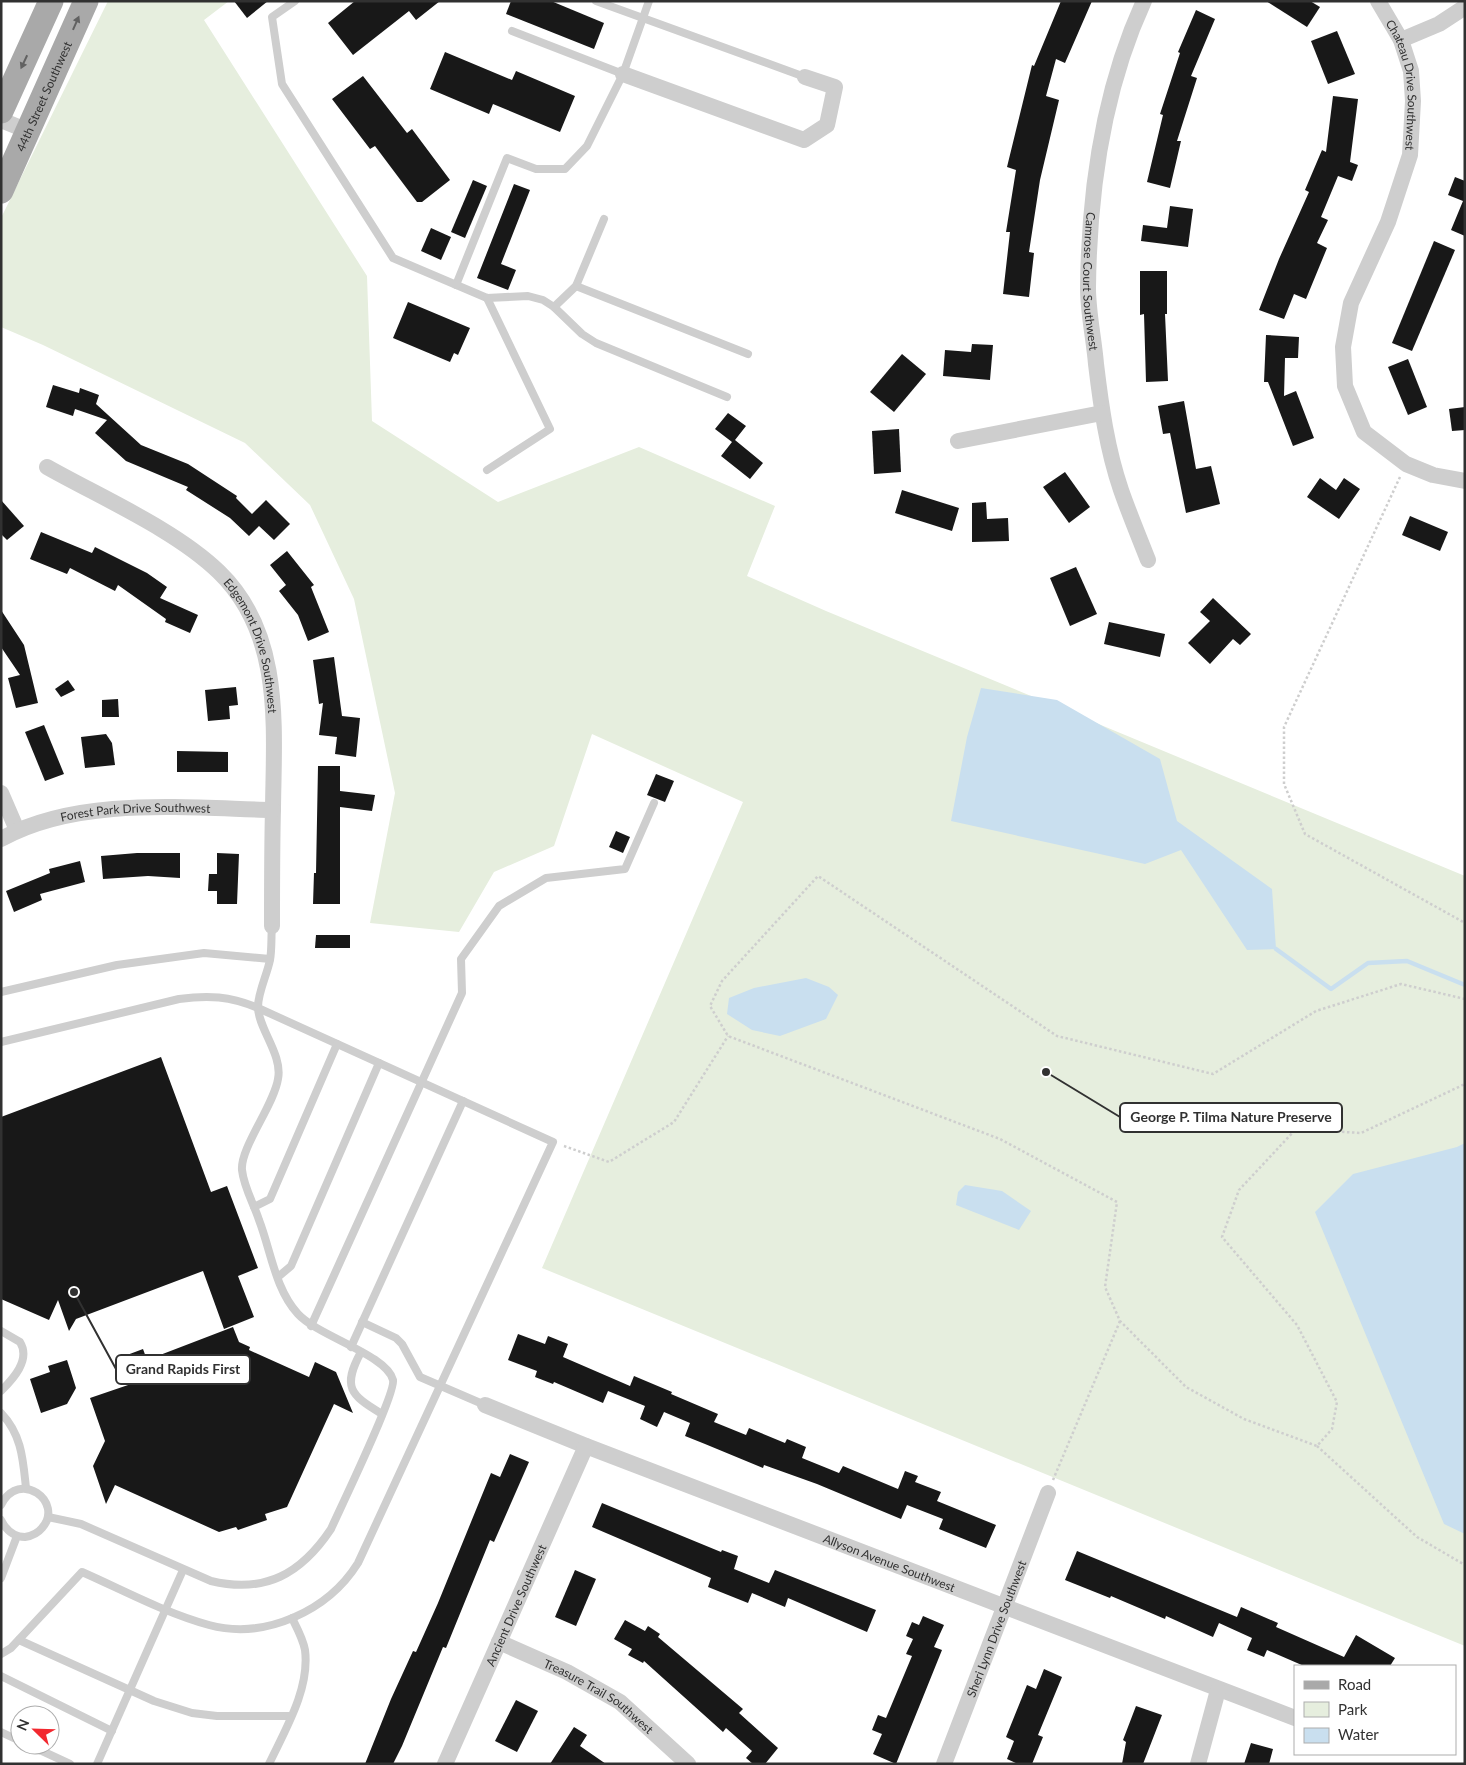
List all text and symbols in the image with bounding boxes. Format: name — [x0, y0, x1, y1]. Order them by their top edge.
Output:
one-way arrow — [73, 16, 81, 30]
street label: Chateau Drive Southwest — [1383, 17, 1420, 152]
street label: 44th Street Southwest — [12, 38, 75, 153]
one-way arrow — [20, 54, 28, 69]
street label: Camrose Court Southwest — [1080, 212, 1102, 352]
street label: Edgemont Drive Southwest — [221, 575, 281, 714]
street label: Forest Park Drive Southwest — [59, 799, 211, 824]
callout: George P. Tilma Nature Preserve — [1120, 1103, 1342, 1132]
text: George P. Tilma Nature Preserve — [1130, 1108, 1332, 1125]
callout: Grand Rapids First — [116, 1355, 250, 1384]
text: Grand Rapids First — [126, 1360, 241, 1377]
street label: Allyson Avenue Southwest — [821, 1530, 958, 1595]
street label: Ancient Drive Southwest — [482, 1541, 549, 1668]
street label: Sheri Lynn Drive Southwest — [963, 1557, 1029, 1699]
street label: Treasure Trail Southwest — [542, 1655, 657, 1737]
legend — [1294, 1665, 1456, 1755]
text: Road — [1338, 1675, 1371, 1693]
text: Park — [1338, 1700, 1368, 1718]
north arrow — [10, 1705, 60, 1755]
text: N — [13, 1716, 33, 1733]
text: Water — [1338, 1725, 1379, 1743]

